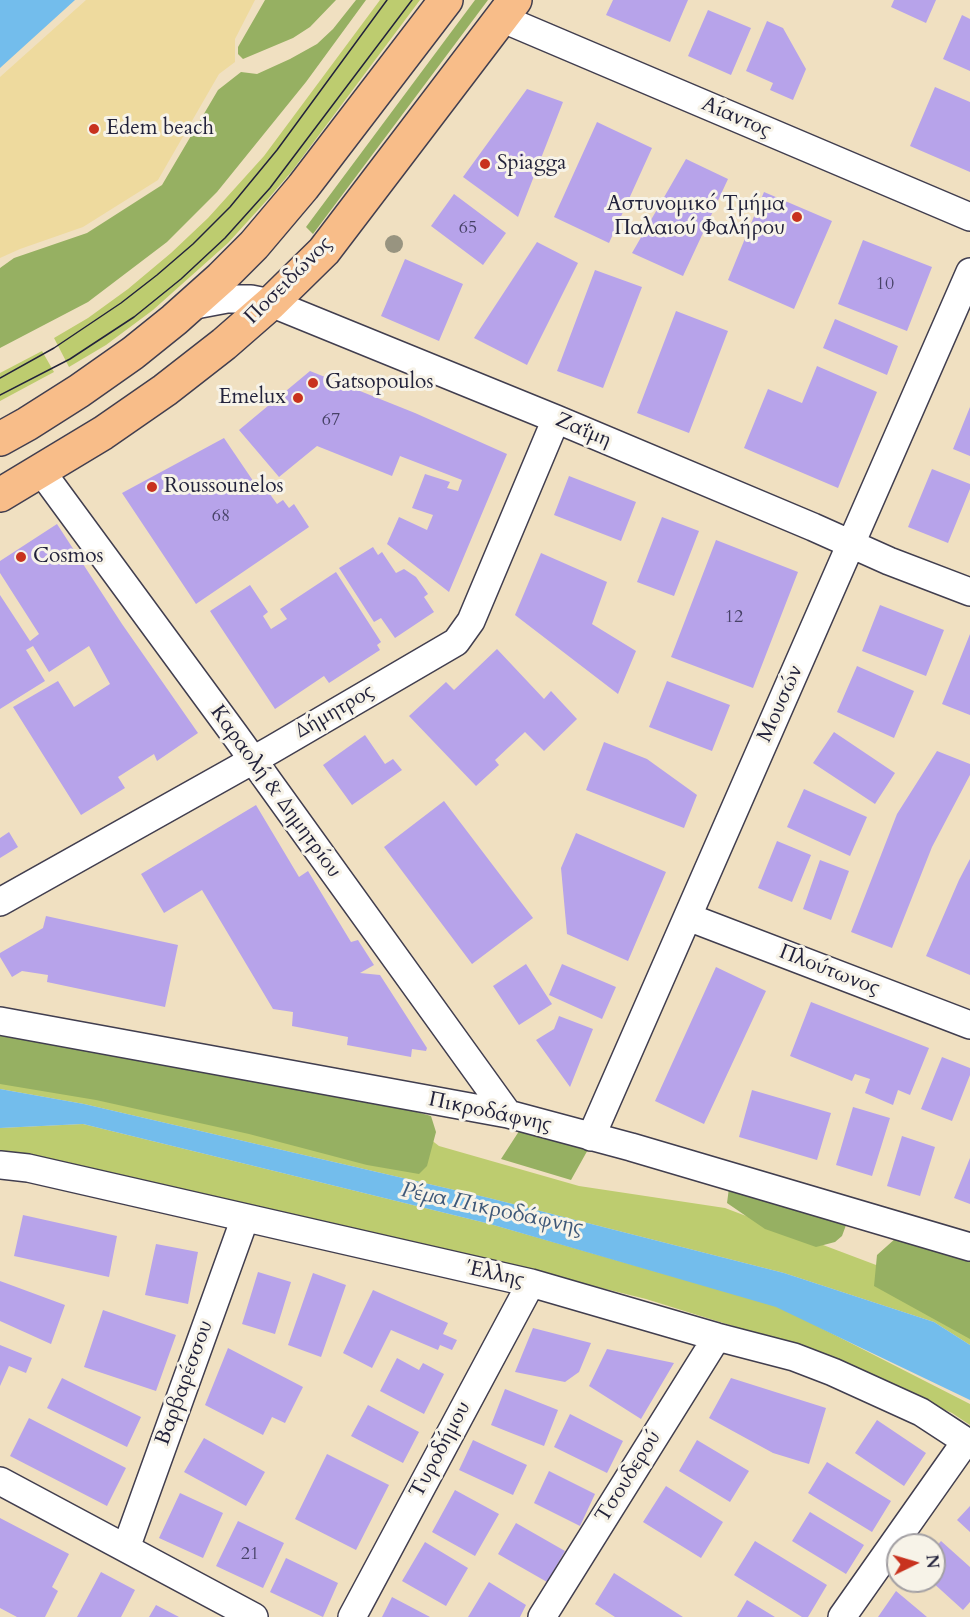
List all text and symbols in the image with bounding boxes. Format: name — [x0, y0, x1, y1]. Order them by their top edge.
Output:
street label: Αίαντος — [697, 92, 775, 144]
place label: Edem beach — [106, 116, 214, 142]
marker: Edem beach — [87, 122, 101, 136]
place label: Spiagga — [497, 151, 566, 177]
marker: Spiagga — [478, 157, 492, 171]
place label: Αστυνομικό Τμήμα Παλαιού Φαλήρου — [607, 192, 785, 242]
marker: Αστυνομικό Τμήμα Παλαιού Φαλήρου — [790, 210, 804, 224]
house number: 65 — [459, 218, 477, 240]
street label: Ποσειδώνος — [240, 232, 338, 330]
house number: 10 — [876, 274, 894, 296]
place label: Gatsopoulos — [325, 370, 433, 396]
marker: Gatsopoulos — [306, 376, 320, 390]
place label: Emelux — [218, 385, 286, 411]
marker: Emelux — [291, 391, 305, 405]
street label: Ζαΐμη — [551, 408, 615, 454]
house number: 67 — [322, 410, 340, 432]
place label: Roussounelos — [164, 474, 284, 500]
marker: Roussounelos — [145, 480, 159, 494]
house number: 68 — [212, 506, 230, 528]
place label: Cosmos — [33, 544, 104, 570]
marker: Cosmos — [14, 550, 28, 564]
house number: 12 — [725, 607, 743, 629]
street label: Μουσών — [753, 662, 809, 746]
street label: Δήμητρος — [291, 679, 379, 745]
street label: Καραολή & Δημητρίου — [204, 701, 346, 883]
street label: Πλούτωνος — [775, 940, 883, 1002]
street label: Πικροδάφνης — [426, 1088, 554, 1138]
water label: Ρέμα Πικροδάφνης — [399, 1178, 585, 1242]
street label: Έλλης — [464, 1256, 526, 1294]
street label: Βαρβαρέσσου — [151, 1317, 219, 1449]
street label: Τυροδήμου — [405, 1397, 477, 1503]
street label: Τσουδερού — [591, 1426, 667, 1528]
north arrow — [886, 1533, 946, 1593]
house number: 21 — [241, 1544, 259, 1566]
text: N — [920, 1554, 944, 1569]

